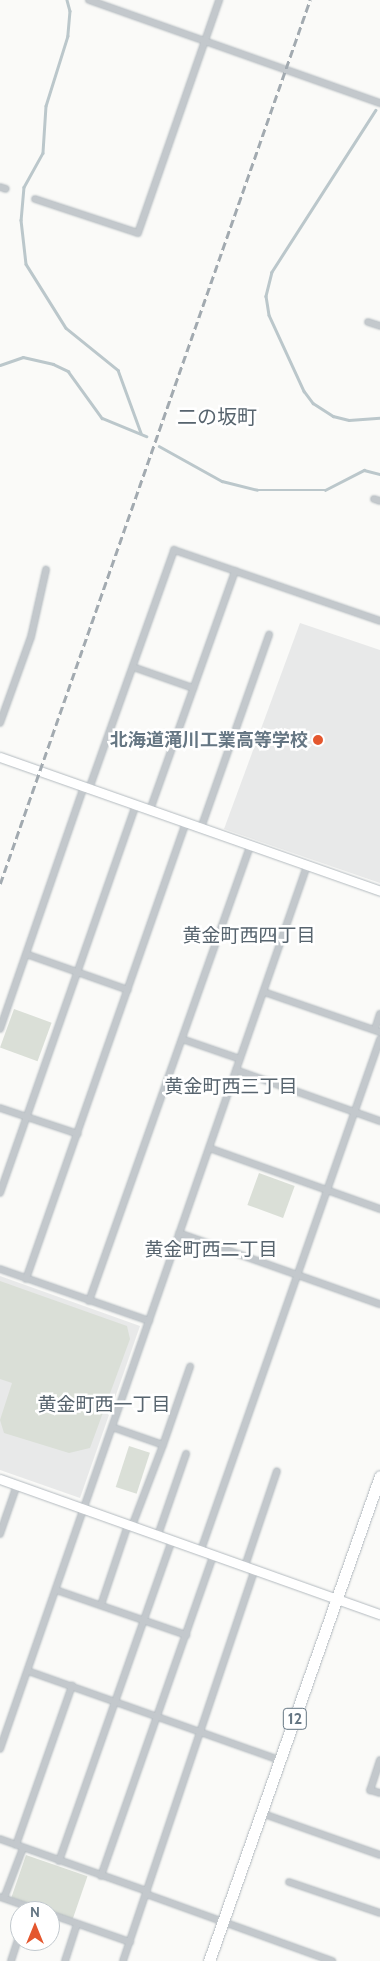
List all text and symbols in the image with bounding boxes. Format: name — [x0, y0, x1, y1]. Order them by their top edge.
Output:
district label: 二の坂町 — [177, 405, 257, 429]
place label: 北海道滝川工業高等学校 — [110, 729, 308, 751]
marker: 北海道滝川工業高等学校 — [312, 734, 324, 746]
district label: 黄金町西四丁目 — [183, 925, 315, 947]
district label: 黄金町西三丁目 — [165, 1076, 297, 1098]
district label: 黄金町西二丁目 — [145, 1239, 277, 1261]
district label: 黄金町西一丁目 — [38, 1394, 170, 1416]
road number: 12 — [282, 1706, 308, 1732]
north arrow — [10, 1901, 60, 1951]
text: N — [30, 1903, 40, 1921]

